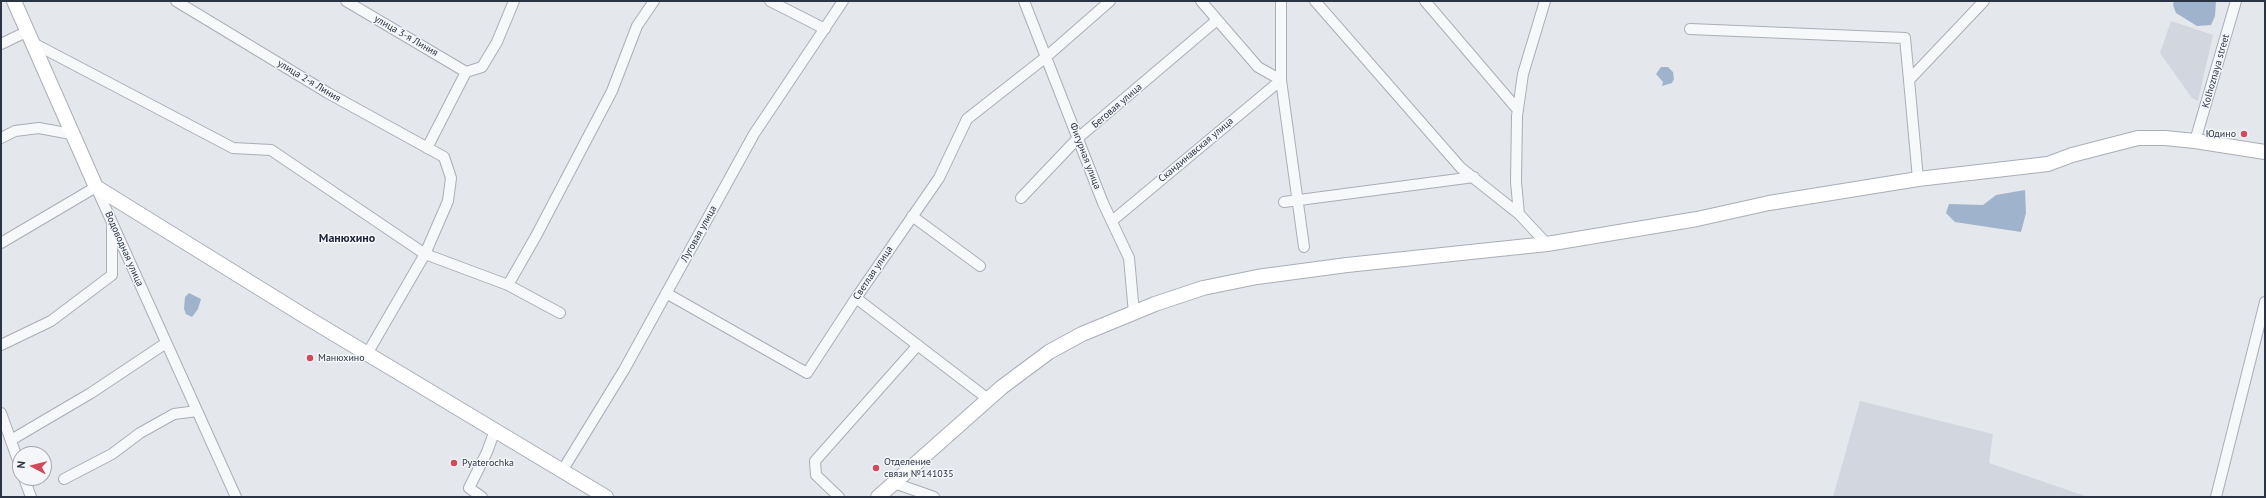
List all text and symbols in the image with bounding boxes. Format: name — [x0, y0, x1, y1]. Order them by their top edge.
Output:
street label: улица 3-я Линия — [372, 13, 440, 59]
street label: Kolhoznaya street — [2200, 33, 2232, 109]
street label: улица 2-я Линия — [275, 57, 343, 105]
street label: Беговая улица — [1090, 81, 1144, 131]
street label: Скандинавская улица — [1156, 115, 1236, 185]
street label: Фигурная улица — [1067, 121, 1103, 191]
place label: Юдино — [2206, 128, 2236, 140]
marker: Юдино — [2239, 129, 2249, 139]
street label: Луговая улица — [679, 204, 719, 264]
street label: Водоводная улица — [102, 210, 146, 288]
district label: Манюхино — [319, 232, 375, 246]
street label: Светлая улица — [851, 244, 895, 302]
place label: Манюхино — [318, 352, 365, 364]
marker: Манюхино — [305, 353, 315, 363]
north arrow — [12, 446, 52, 486]
place label: Отделение связи №141035 — [884, 456, 954, 480]
place label: Pyaterochka — [462, 457, 514, 469]
marker: Pyaterochka — [449, 458, 459, 468]
text: N — [14, 460, 28, 469]
marker: Отделение связи №141035 — [871, 463, 881, 473]

